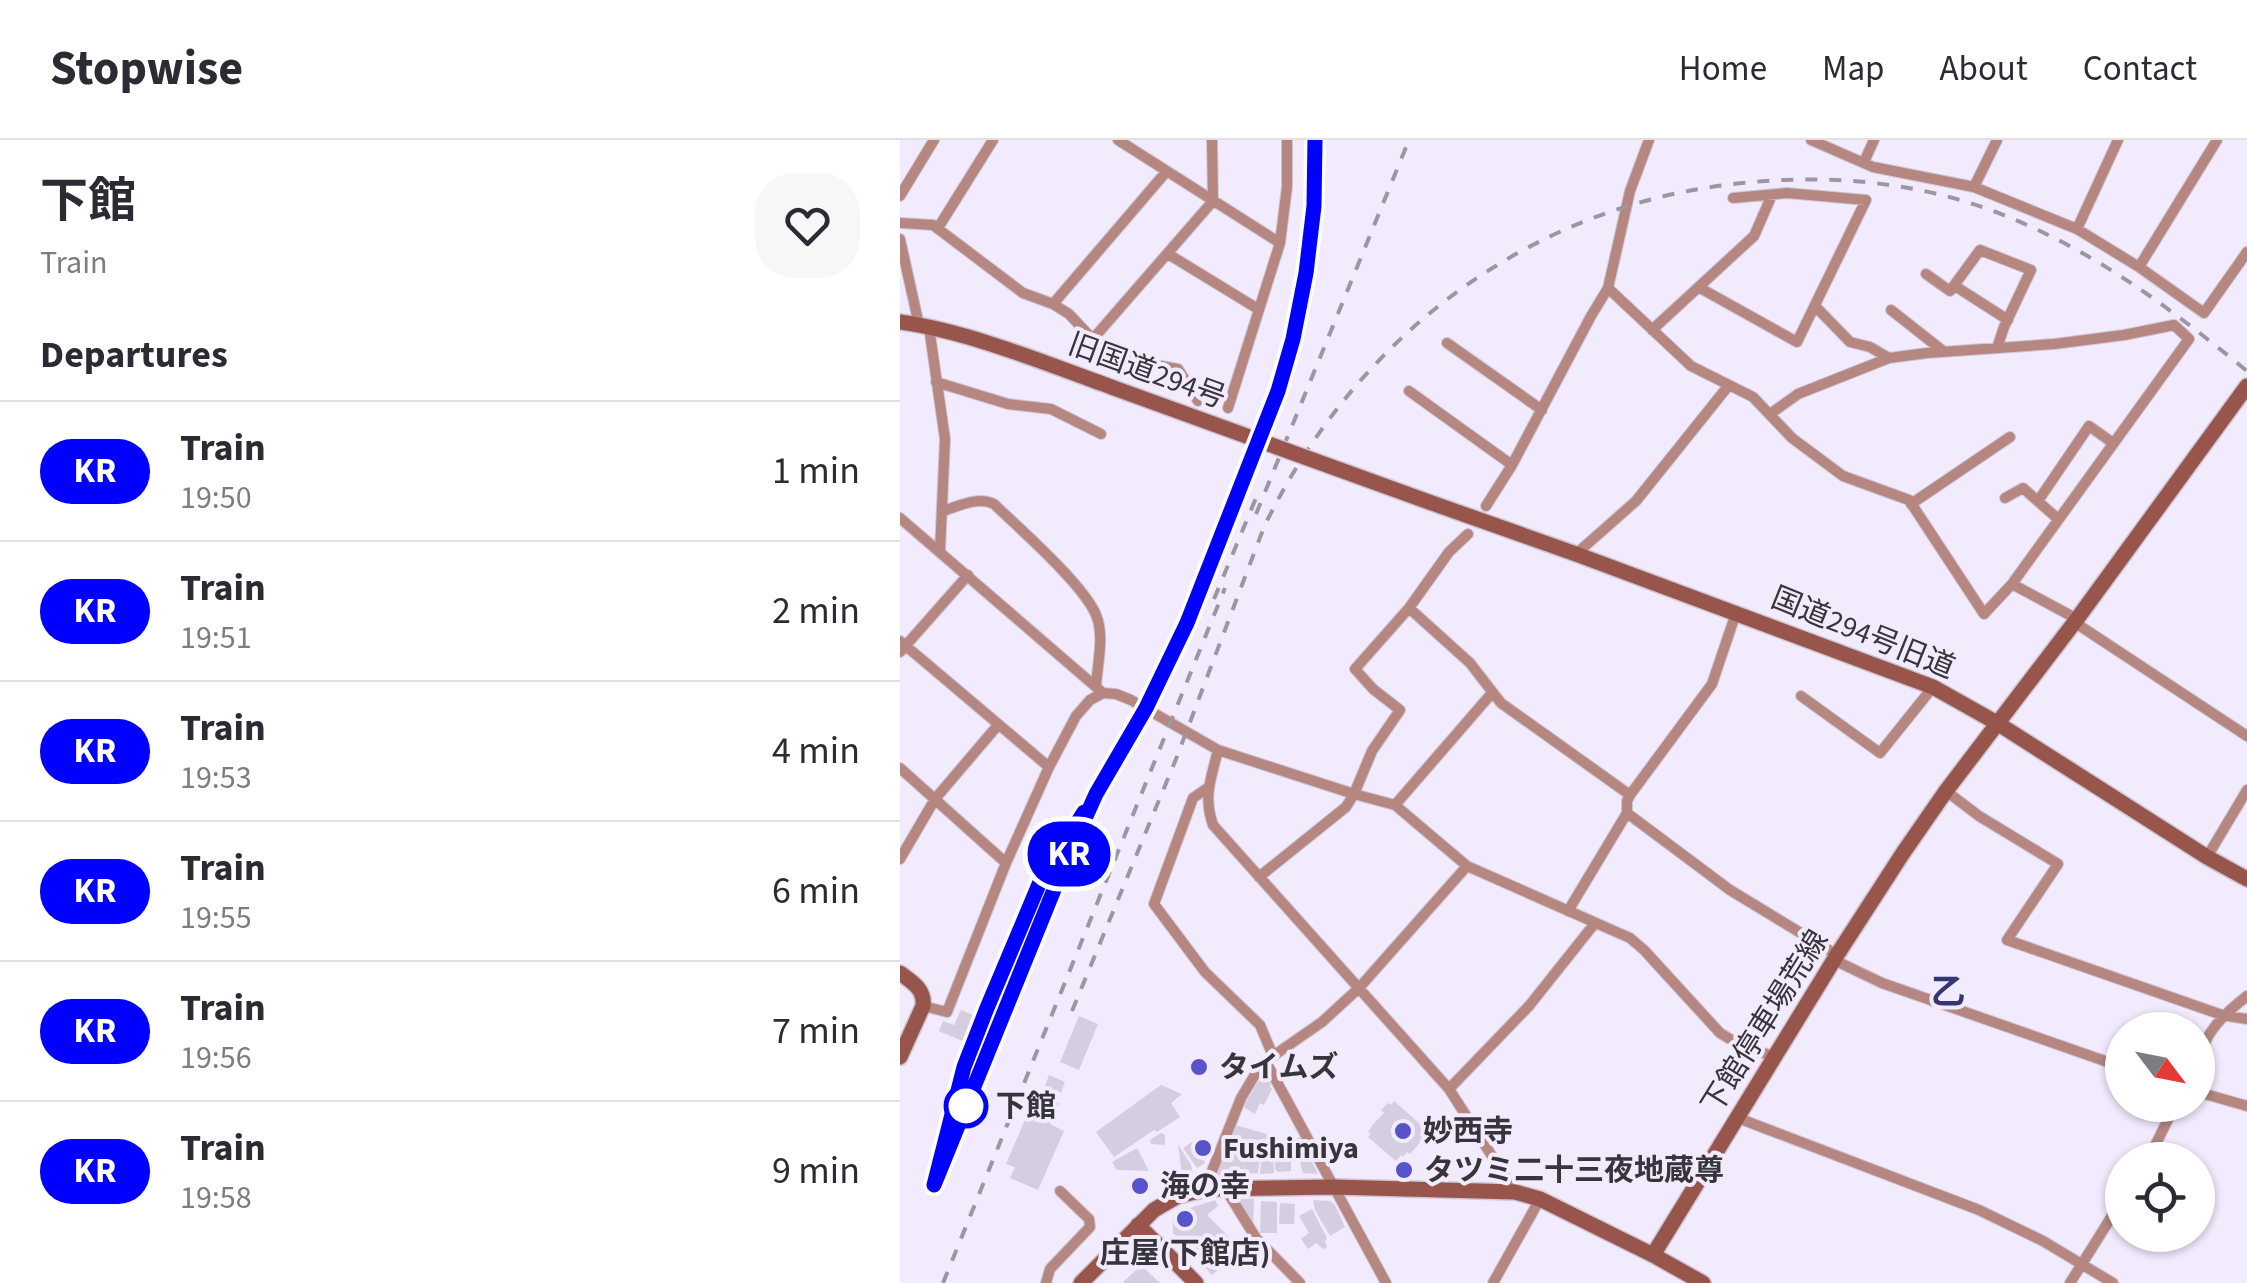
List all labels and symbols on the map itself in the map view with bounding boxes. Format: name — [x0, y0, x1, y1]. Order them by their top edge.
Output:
street label: 旧国道294号 — [1062, 323, 1232, 419]
street label: 国道294号旧道 — [1765, 577, 1961, 689]
line badge: KR — [1024, 822, 1114, 886]
street label: 下館停車場荒線 — [1691, 922, 1839, 1122]
district label: 乙 — [1930, 968, 1966, 1018]
north arrow — [2105, 1012, 2215, 1122]
place label: タイムズ — [1219, 1046, 1338, 1089]
marker: タイムズ — [1188, 1056, 1210, 1078]
marker: 下館 — [945, 1085, 987, 1127]
place label: 下館 — [996, 1085, 1056, 1128]
place label: 妙西寺 — [1423, 1110, 1513, 1153]
marker: 妙西寺 — [1392, 1120, 1414, 1142]
place label: Fushimiya — [1223, 1127, 1359, 1170]
marker: Fushimiya — [1192, 1137, 1214, 1159]
place label: タツミ二十三夜地蔵尊 — [1424, 1149, 1724, 1192]
marker: タツミ二十三夜地蔵尊 — [1393, 1159, 1415, 1181]
place label: 海の幸 — [1160, 1165, 1250, 1208]
marker: 海の幸 — [1129, 1175, 1151, 1197]
marker: 庄屋(下館店) — [1174, 1208, 1196, 1230]
place label: 庄屋(下館店) — [1100, 1232, 1270, 1275]

